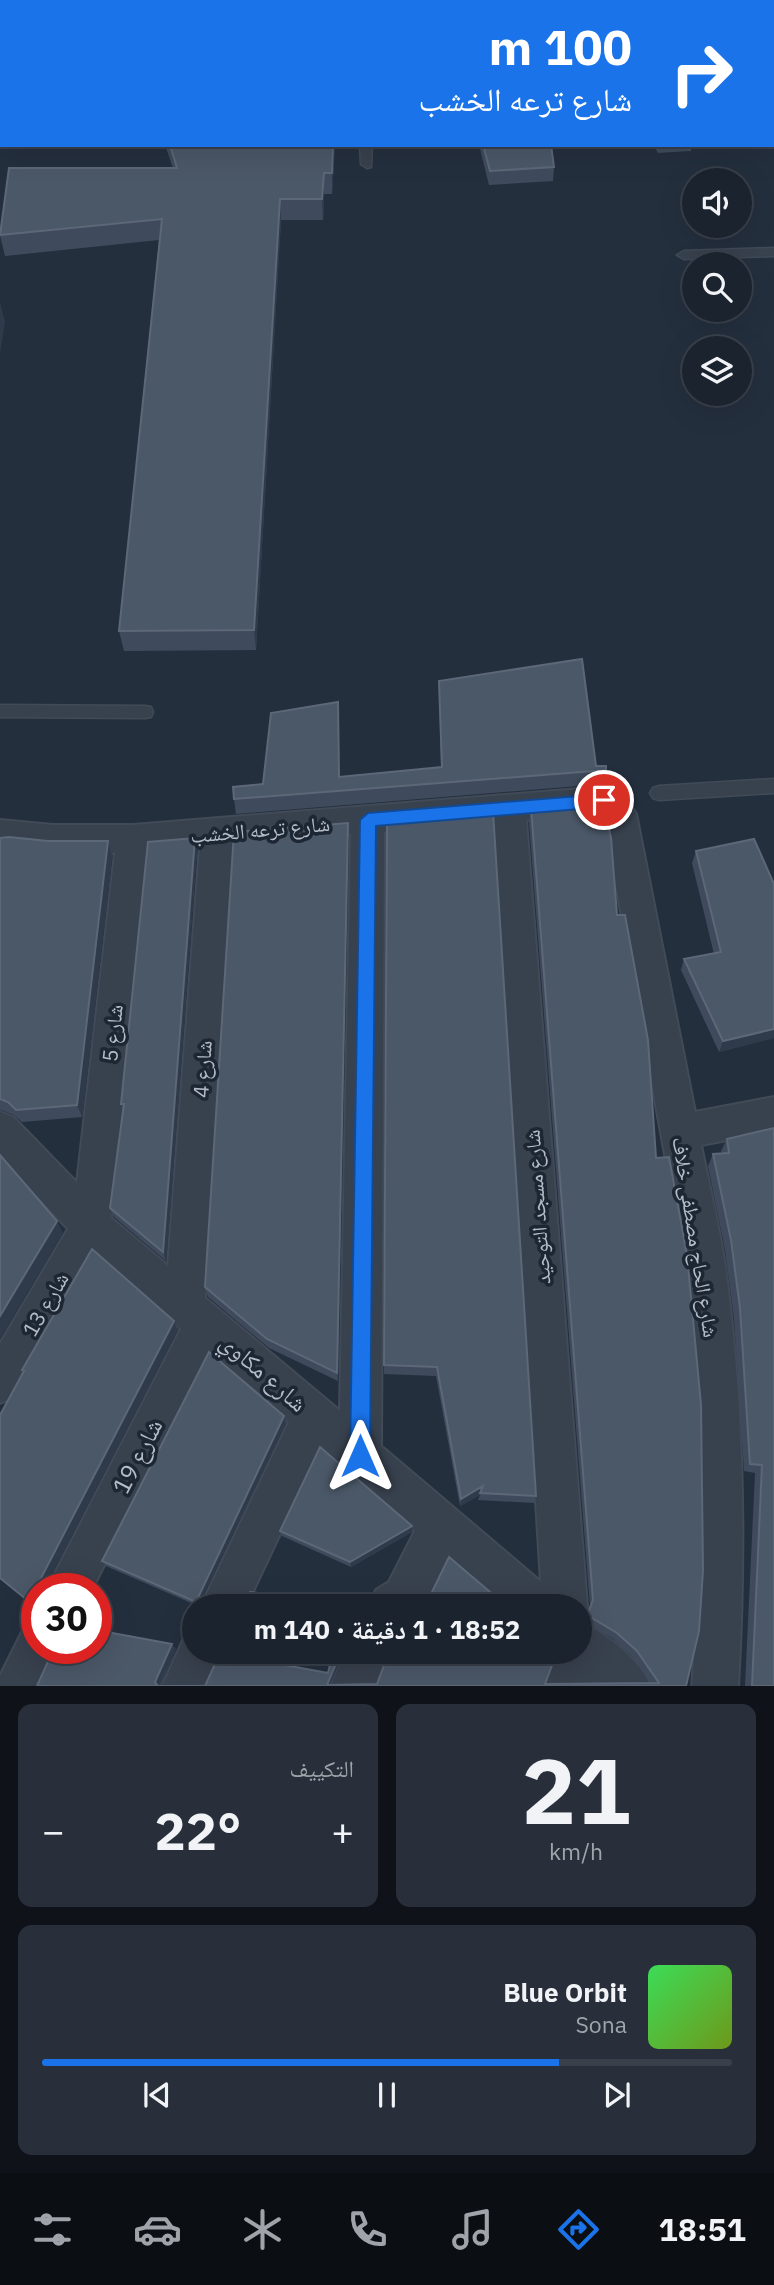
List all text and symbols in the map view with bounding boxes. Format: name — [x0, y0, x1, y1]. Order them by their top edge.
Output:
text: 100 m — [488, 15, 632, 78]
icon: right — [656, 28, 747, 119]
text: شارع ترعه الخشب — [418, 78, 632, 120]
map controls — [682, 168, 752, 406]
button: sound — [682, 168, 752, 238]
button: search — [682, 252, 752, 322]
button: layers — [682, 336, 752, 406]
pin — [574, 770, 634, 830]
icon: arrive — [585, 781, 623, 819]
street label: شارع ترعه الخشب — [189, 809, 331, 849]
street label: شارع 5 — [95, 1003, 129, 1063]
street label: شارع 4 — [186, 1039, 218, 1099]
street label: شارع مسجد التوحيد — [518, 1129, 556, 1285]
street label: شارع الحاج مصطفى خلاف — [666, 1135, 726, 1339]
street label: شارع 13 — [15, 1267, 75, 1341]
street label: شارع مكاوي — [211, 1325, 314, 1422]
street label: شارع 19 — [105, 1413, 169, 1499]
position arrow — [323, 1419, 397, 1493]
speed limit sign: 30 — [21, 1573, 112, 1664]
text: 18:52 · 1 دقيقة · 140 m — [254, 1612, 520, 1646]
text: 21 — [521, 1731, 631, 1849]
text: التكييف — [289, 1753, 354, 1783]
text: 22° — [155, 1797, 241, 1864]
text: − — [42, 1806, 65, 1855]
text: + — [331, 1806, 354, 1855]
text: km/h — [549, 1836, 603, 1866]
text: Blue Orbit — [503, 1975, 627, 2009]
text: Sona — [575, 2009, 627, 2039]
icon: previous — [138, 2076, 176, 2114]
icon: pause — [368, 2076, 406, 2114]
icon: next — [598, 2076, 636, 2114]
icon: filters — [28, 2205, 77, 2254]
icon: car — [133, 2205, 182, 2254]
icon: climate — [238, 2205, 287, 2254]
icon: phone — [343, 2205, 392, 2254]
icon: music — [448, 2205, 497, 2254]
icon: directions — [554, 2205, 603, 2254]
text: 18:51 — [659, 2208, 746, 2250]

